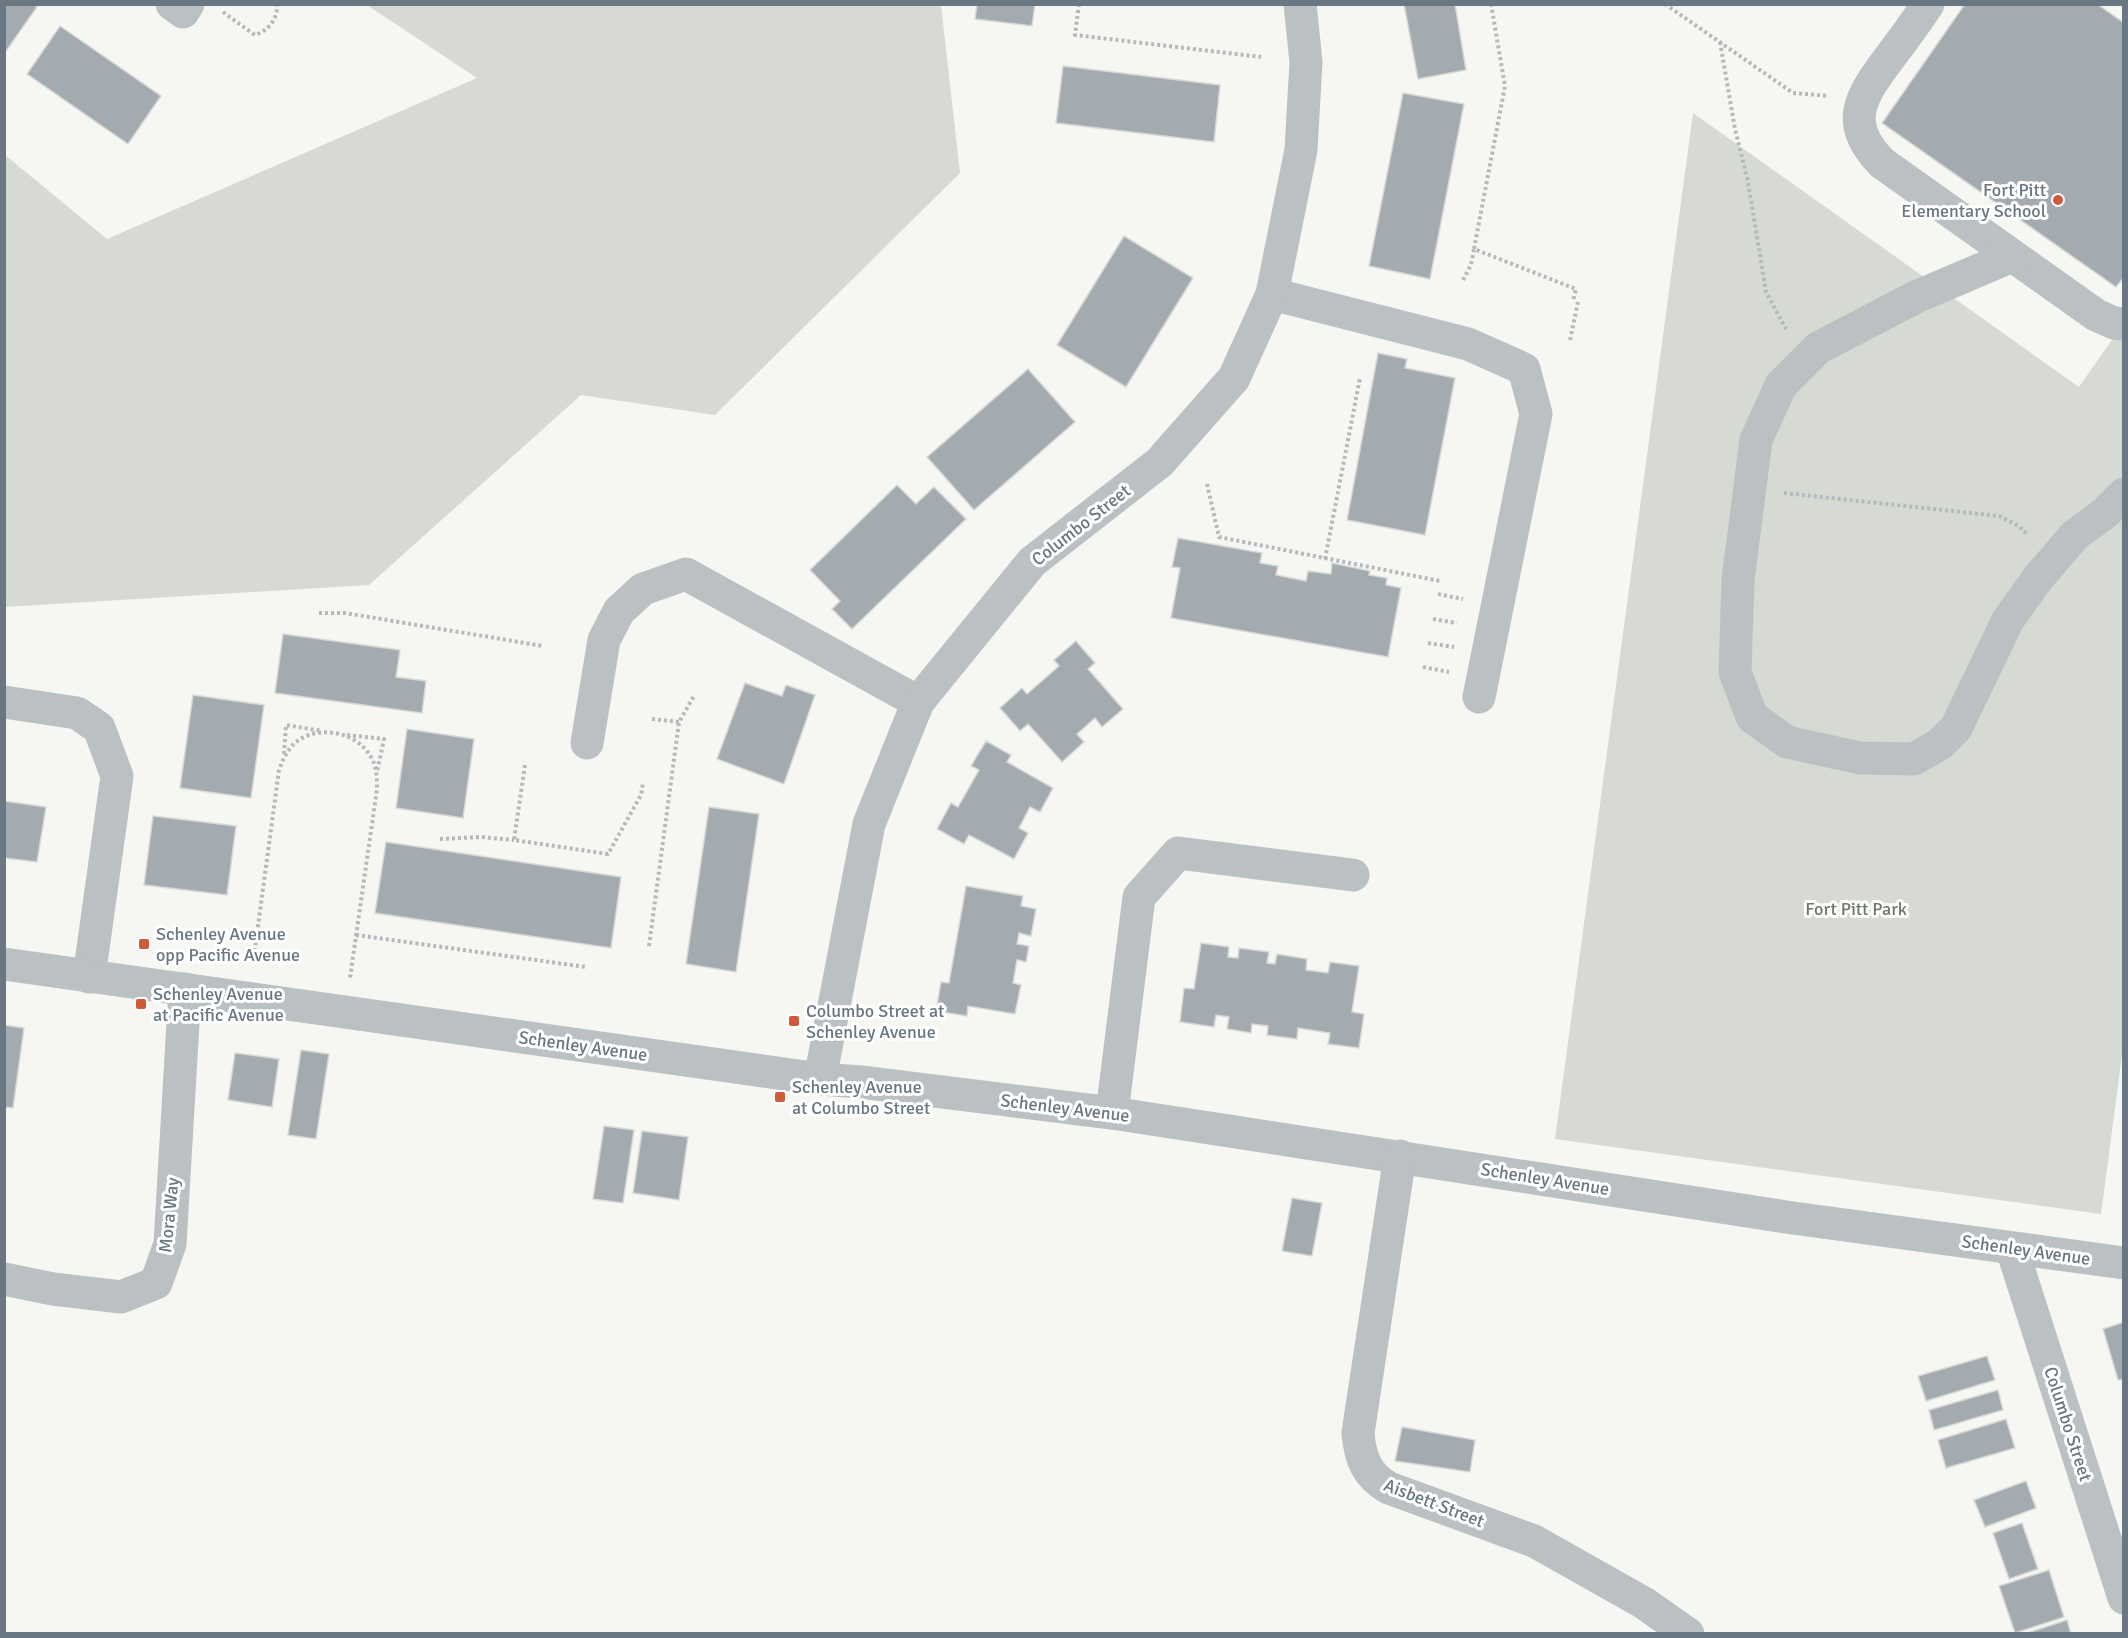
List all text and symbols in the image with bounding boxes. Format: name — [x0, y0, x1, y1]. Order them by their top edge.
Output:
place label: Fort Pitt Elementary School — [1901, 179, 2046, 222]
marker: Fort Pitt Elementary School — [2051, 193, 2065, 207]
street label: Columbo Street — [1027, 480, 1135, 570]
park label: Fort Pitt Park — [1805, 898, 1907, 920]
place label: Schenley Avenue opp Pacific Avenue — [156, 923, 300, 966]
marker: Schenley Avenue opp Pacific Avenue — [137, 937, 151, 951]
place label: Schenley Avenue at Pacific Avenue — [153, 983, 284, 1026]
marker: Schenley Avenue at Pacific Avenue — [134, 997, 148, 1011]
place label: Columbo Street at Schenley Avenue — [806, 1000, 944, 1043]
marker: Columbo Street at Schenley Avenue — [787, 1014, 801, 1028]
street label: Schenley Avenue — [517, 1026, 649, 1066]
place label: Schenley Avenue at Columbo Street — [792, 1076, 930, 1119]
street label: Schenley Avenue — [999, 1089, 1131, 1127]
marker: Schenley Avenue at Columbo Street — [773, 1090, 787, 1104]
street label: Schenley Avenue — [1479, 1158, 1611, 1200]
street label: Mora Way — [154, 1176, 184, 1254]
street label: Schenley Avenue — [1960, 1230, 2092, 1270]
street label: Columbo Street — [2039, 1364, 2097, 1484]
street label: Aisbett Street — [1381, 1474, 1487, 1532]

